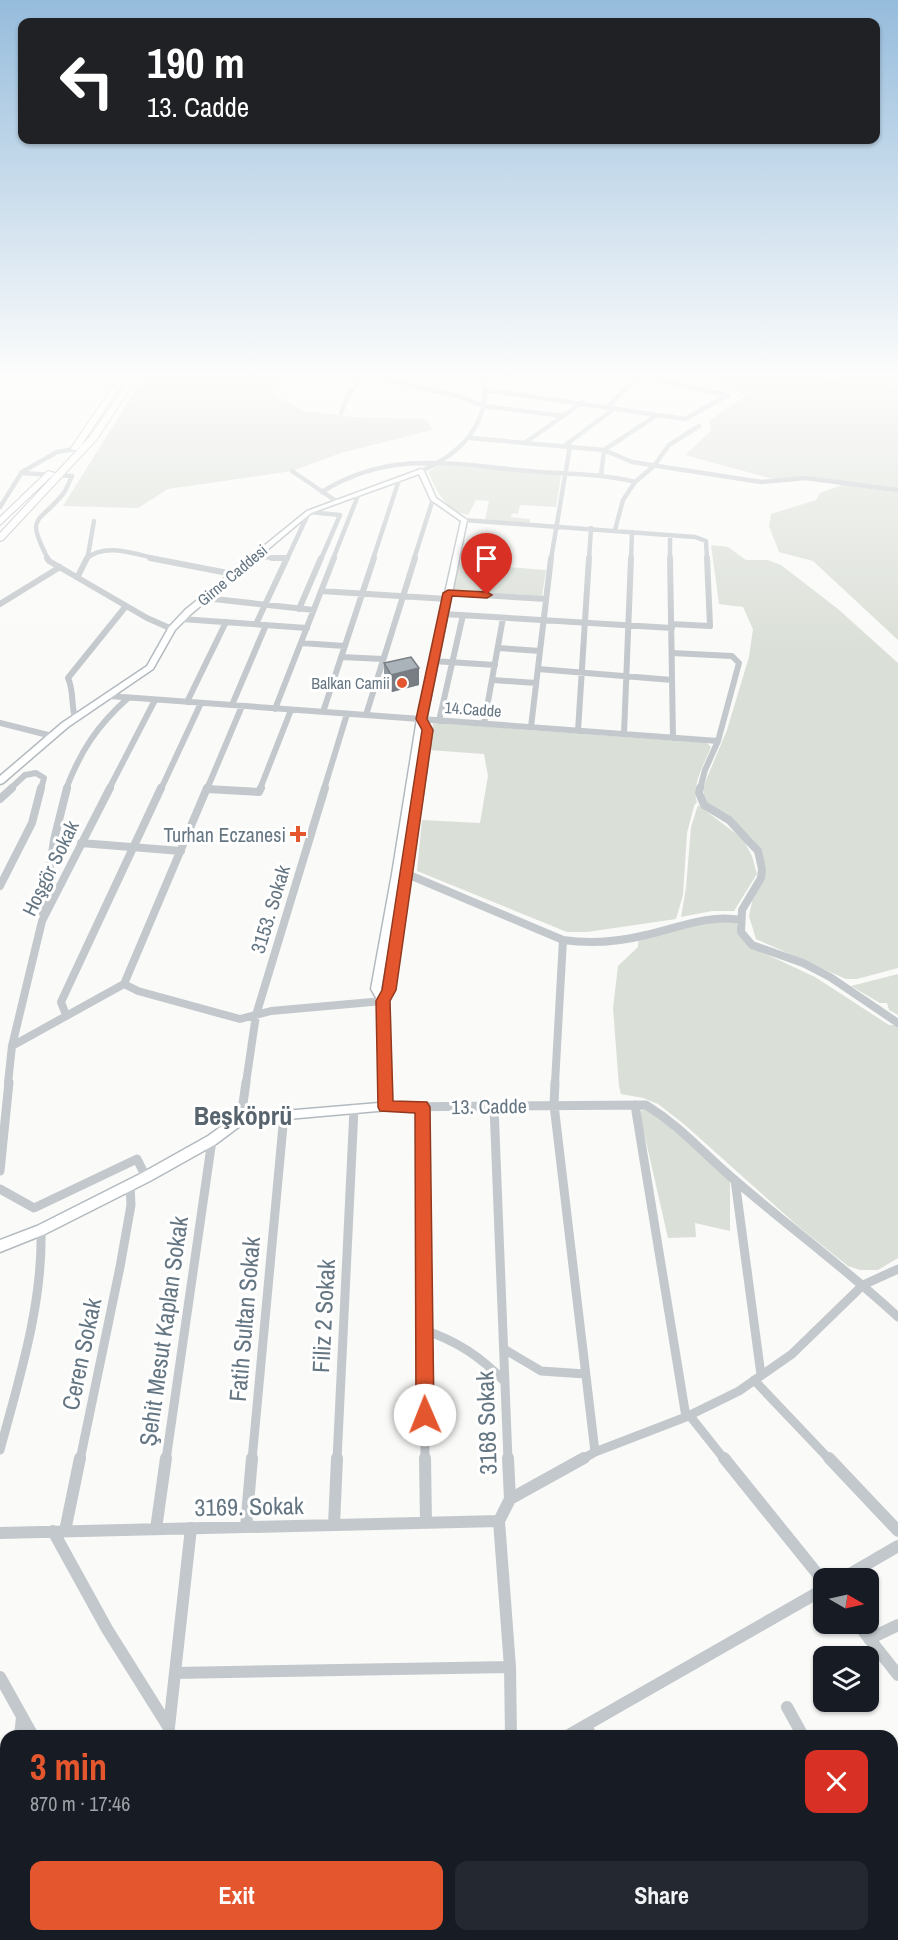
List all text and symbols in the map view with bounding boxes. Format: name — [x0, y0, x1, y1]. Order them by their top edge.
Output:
text: 190 m — [147, 35, 245, 91]
icon: left — [48, 42, 126, 120]
text: 13. Cadde — [147, 89, 249, 125]
pin — [461, 533, 512, 595]
street label: Girne Caddesi — [192, 539, 272, 611]
icon: arrive — [470, 542, 503, 575]
place label: Balkan Camii — [311, 672, 390, 694]
marker: Balkan Camii — [395, 676, 409, 690]
street label: 14.Cadde — [444, 696, 502, 722]
street label: Hoşgör Sokak — [15, 815, 85, 920]
place label: Turhan Eczanesi — [163, 821, 286, 848]
marker: Turhan Eczanesi — [291, 827, 305, 841]
street label: 3153. Sokak — [244, 861, 296, 957]
street label: 13. Cadde — [451, 1092, 527, 1120]
district label: Beşköprü — [194, 1098, 292, 1133]
street label: Şehit Mesut Kaplan Sokak — [131, 1214, 195, 1448]
street label: Fatih Sultan Sokak — [221, 1235, 267, 1403]
street label: Filiz 2 Sokak — [304, 1258, 342, 1374]
street label: Ceren Sokak — [54, 1295, 109, 1413]
street label: 3168 Sokak — [468, 1370, 504, 1476]
position arrow — [393, 1383, 457, 1447]
street label: 3169. Sokak — [194, 1489, 304, 1523]
north arrow — [813, 1568, 879, 1634]
map controls — [813, 1568, 879, 1712]
button: layers — [813, 1646, 879, 1712]
text: 3 min — [30, 1743, 107, 1791]
button: close — [805, 1750, 868, 1813]
text: 870 m · 17:46 — [30, 1790, 130, 1817]
button: Exit — [30, 1861, 443, 1930]
button: Share — [455, 1861, 868, 1930]

